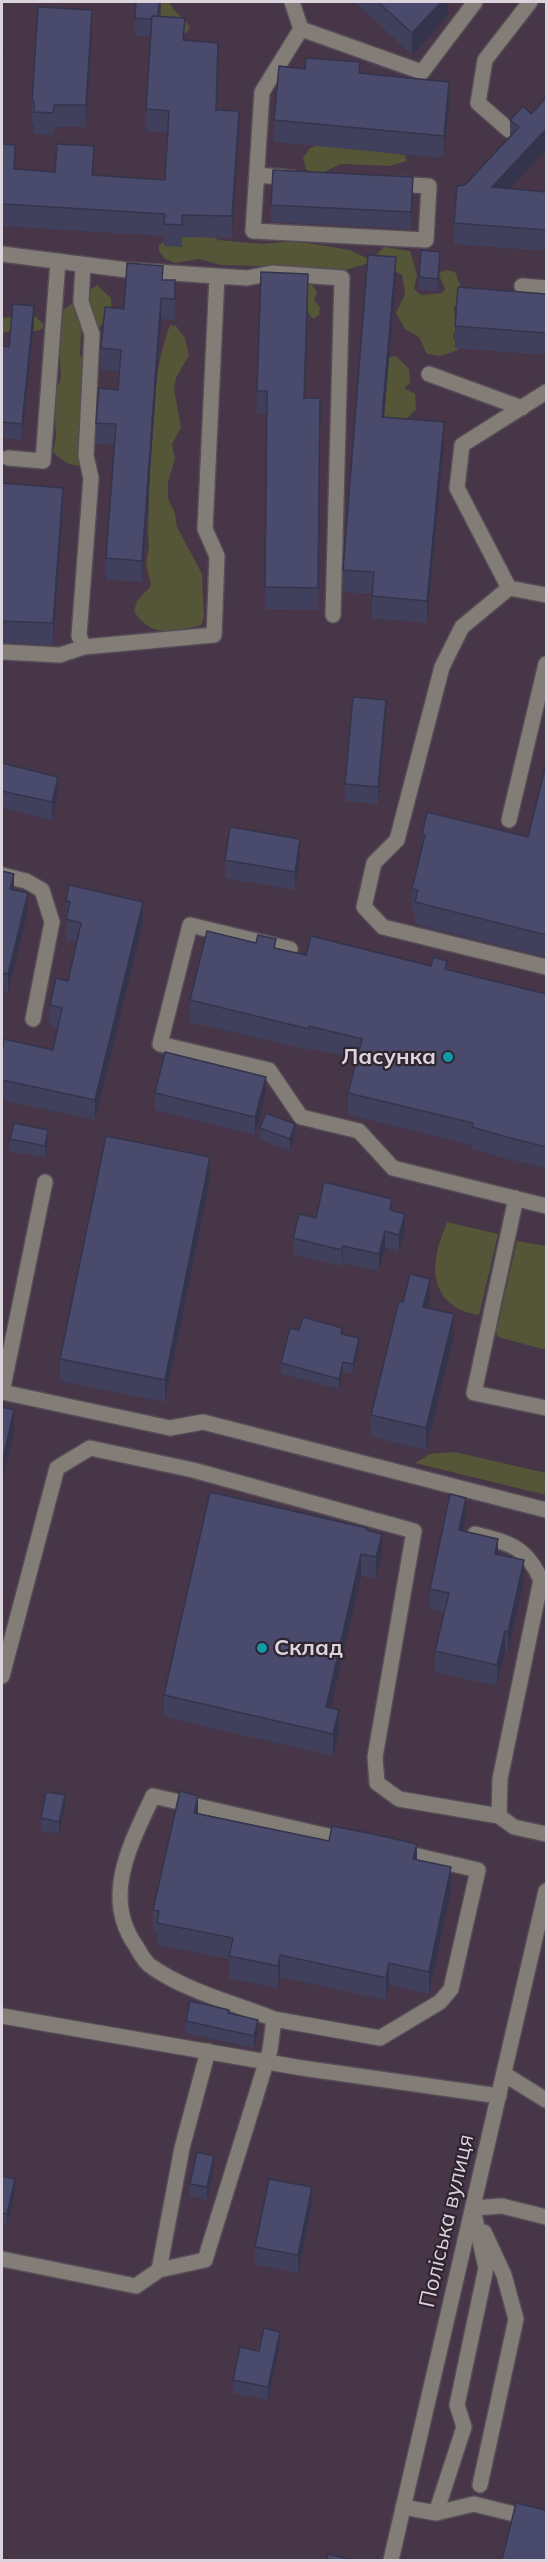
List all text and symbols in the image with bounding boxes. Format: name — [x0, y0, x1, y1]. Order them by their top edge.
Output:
place label: Ласунка — [341, 1044, 436, 1070]
marker: Ласунка — [441, 1050, 455, 1064]
place label: Склад — [274, 1635, 343, 1661]
marker: Склад — [255, 1641, 269, 1655]
street label: Поліська вулиця — [414, 2132, 480, 2310]

